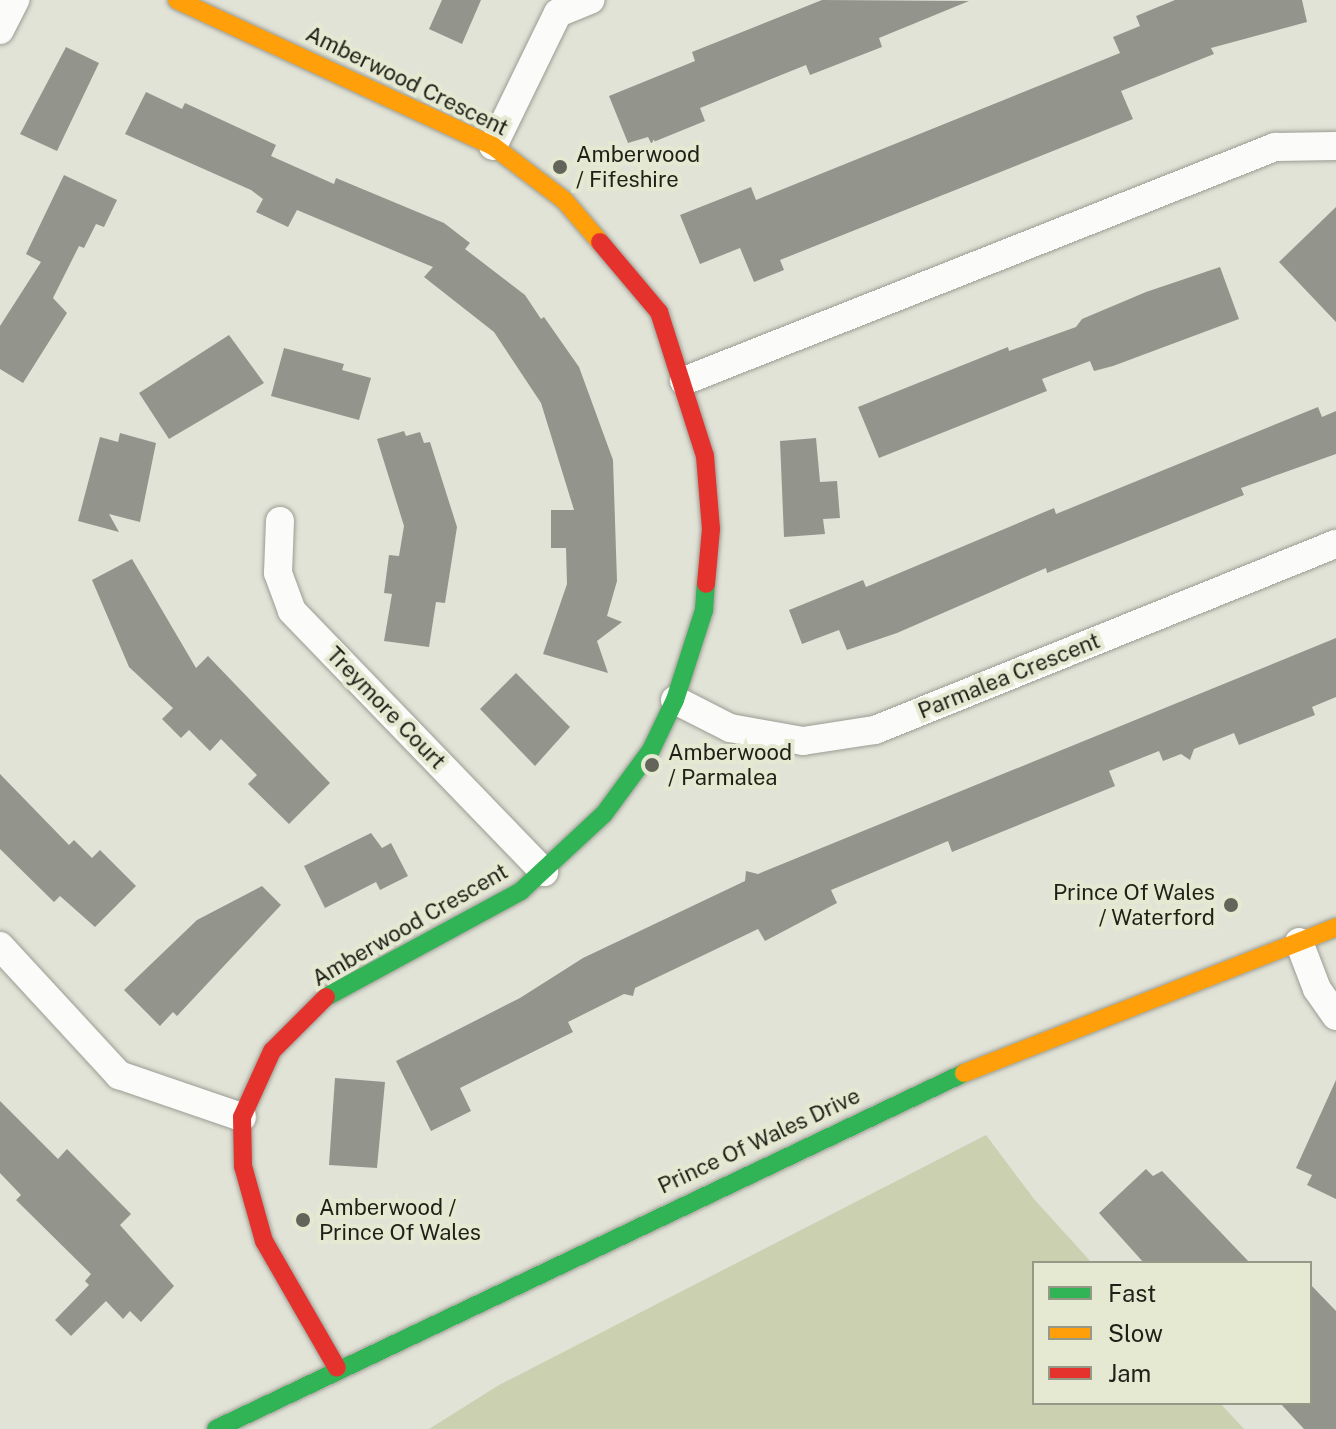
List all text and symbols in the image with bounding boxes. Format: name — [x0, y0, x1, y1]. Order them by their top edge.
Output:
street label: Amberwood Crescent — [302, 21, 512, 141]
place label: Amberwood / Fifeshire — [576, 141, 700, 192]
marker: Amberwood / Fifeshire — [551, 158, 569, 176]
street label: Parmalea Crescent — [914, 627, 1104, 725]
street label: Treymore Court — [321, 641, 451, 775]
place label: Amberwood / Parmalea — [668, 739, 792, 790]
marker: Amberwood / Parmalea — [643, 756, 661, 774]
street label: Amberwood Crescent — [307, 858, 513, 992]
place label: Prince Of Wales / Waterford — [1052, 879, 1215, 930]
marker: Prince Of Wales / Waterford — [1222, 896, 1240, 914]
street label: Prince Of Wales Drive — [653, 1082, 865, 1200]
place label: Amberwood / Prince Of Wales — [319, 1194, 482, 1246]
marker: Amberwood / Prince Of Wales — [294, 1211, 312, 1229]
legend — [1032, 1261, 1312, 1405]
text: Fast — [1108, 1279, 1156, 1307]
text: Slow — [1108, 1319, 1163, 1347]
text: Jam — [1108, 1359, 1151, 1387]

